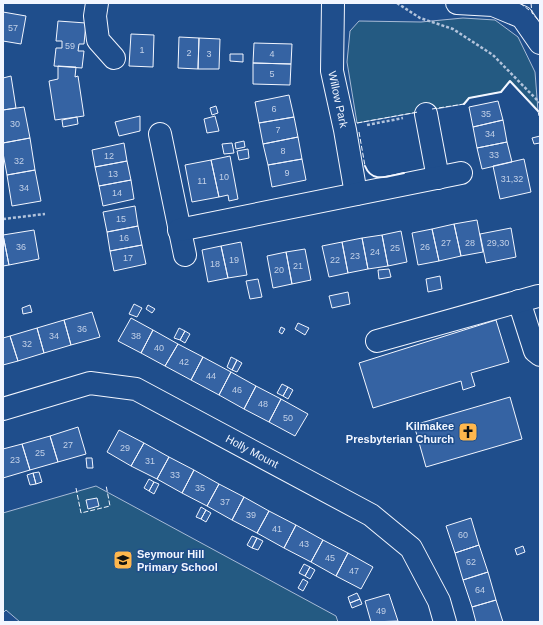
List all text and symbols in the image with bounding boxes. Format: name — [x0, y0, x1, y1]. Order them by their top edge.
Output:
house number: 57 — [8, 23, 18, 33]
house number: 59 — [65, 41, 75, 51]
house number: 1 — [139, 45, 145, 55]
house number: 2 — [186, 48, 192, 58]
house number: 3 — [206, 49, 212, 59]
house number: 4 — [269, 49, 275, 59]
house number: 5 — [269, 69, 275, 79]
street label: Willow Park — [326, 70, 350, 129]
house number: 6 — [271, 104, 277, 114]
house number: 35 — [481, 109, 491, 119]
house number: 30 — [10, 119, 20, 129]
house number: 7 — [275, 125, 281, 135]
house number: 34 — [485, 129, 495, 139]
house number: 8 — [280, 146, 286, 156]
house number: 33 — [489, 150, 499, 160]
house number: 12 — [104, 151, 114, 161]
house number: 32 — [14, 156, 24, 166]
house number: 9 — [284, 168, 290, 178]
house number: 13 — [108, 169, 118, 179]
house number: 10 — [219, 172, 229, 182]
house number: 31,32 — [501, 174, 523, 184]
house number: 11 — [197, 176, 207, 186]
house number: 34 — [19, 183, 29, 193]
house number: 14 — [112, 188, 122, 198]
house number: 15 — [116, 214, 126, 224]
house number: 16 — [119, 233, 129, 243]
house number: 27 — [441, 238, 451, 248]
house number: 28 — [465, 238, 475, 248]
house number: 29,30 — [487, 238, 509, 248]
house number: 36 — [16, 242, 26, 252]
house number: 26 — [420, 242, 430, 252]
house number: 25 — [390, 243, 400, 253]
house number: 24 — [370, 247, 380, 257]
house number: 23 — [350, 251, 360, 261]
house number: 17 — [123, 253, 133, 263]
house number: 19 — [229, 255, 239, 265]
house number: 22 — [330, 255, 340, 265]
house number: 18 — [210, 259, 220, 269]
house number: 21 — [293, 261, 303, 271]
house number: 20 — [274, 265, 284, 275]
house number: 36 — [77, 324, 87, 334]
house number: 34 — [49, 331, 59, 341]
house number: 38 — [131, 331, 141, 341]
house number: 32 — [22, 339, 32, 349]
house number: 40 — [154, 343, 164, 353]
house number: 42 — [179, 357, 189, 367]
house number: 44 — [206, 371, 216, 381]
house number: 46 — [232, 385, 242, 395]
house number: 48 — [258, 399, 268, 409]
house number: 50 — [283, 413, 293, 423]
place label: Kilmakee Presbyterian Church — [346, 420, 454, 445]
church icon: Kilmakee Presbyterian Church — [457, 421, 479, 443]
street label: Holly Mount — [224, 432, 281, 470]
house number: 27 — [63, 440, 73, 450]
house number: 29 — [120, 443, 130, 453]
house number: 25 — [35, 448, 45, 458]
house number: 23 — [10, 455, 20, 465]
house number: 31 — [145, 456, 155, 466]
house number: 33 — [170, 470, 180, 480]
house number: 35 — [195, 483, 205, 493]
house number: 37 — [220, 497, 230, 507]
house number: 39 — [246, 510, 256, 520]
house number: 41 — [272, 524, 282, 534]
house number: 60 — [458, 530, 468, 540]
house number: 43 — [299, 539, 309, 549]
place label: Seymour Hill Primary School — [137, 548, 218, 573]
school or university icon: Seymour Hill Primary School — [112, 549, 134, 571]
house number: 45 — [325, 553, 335, 563]
house number: 62 — [466, 557, 476, 567]
house number: 47 — [349, 566, 359, 576]
house number: 64 — [475, 585, 485, 595]
house number: 49 — [376, 606, 386, 616]

